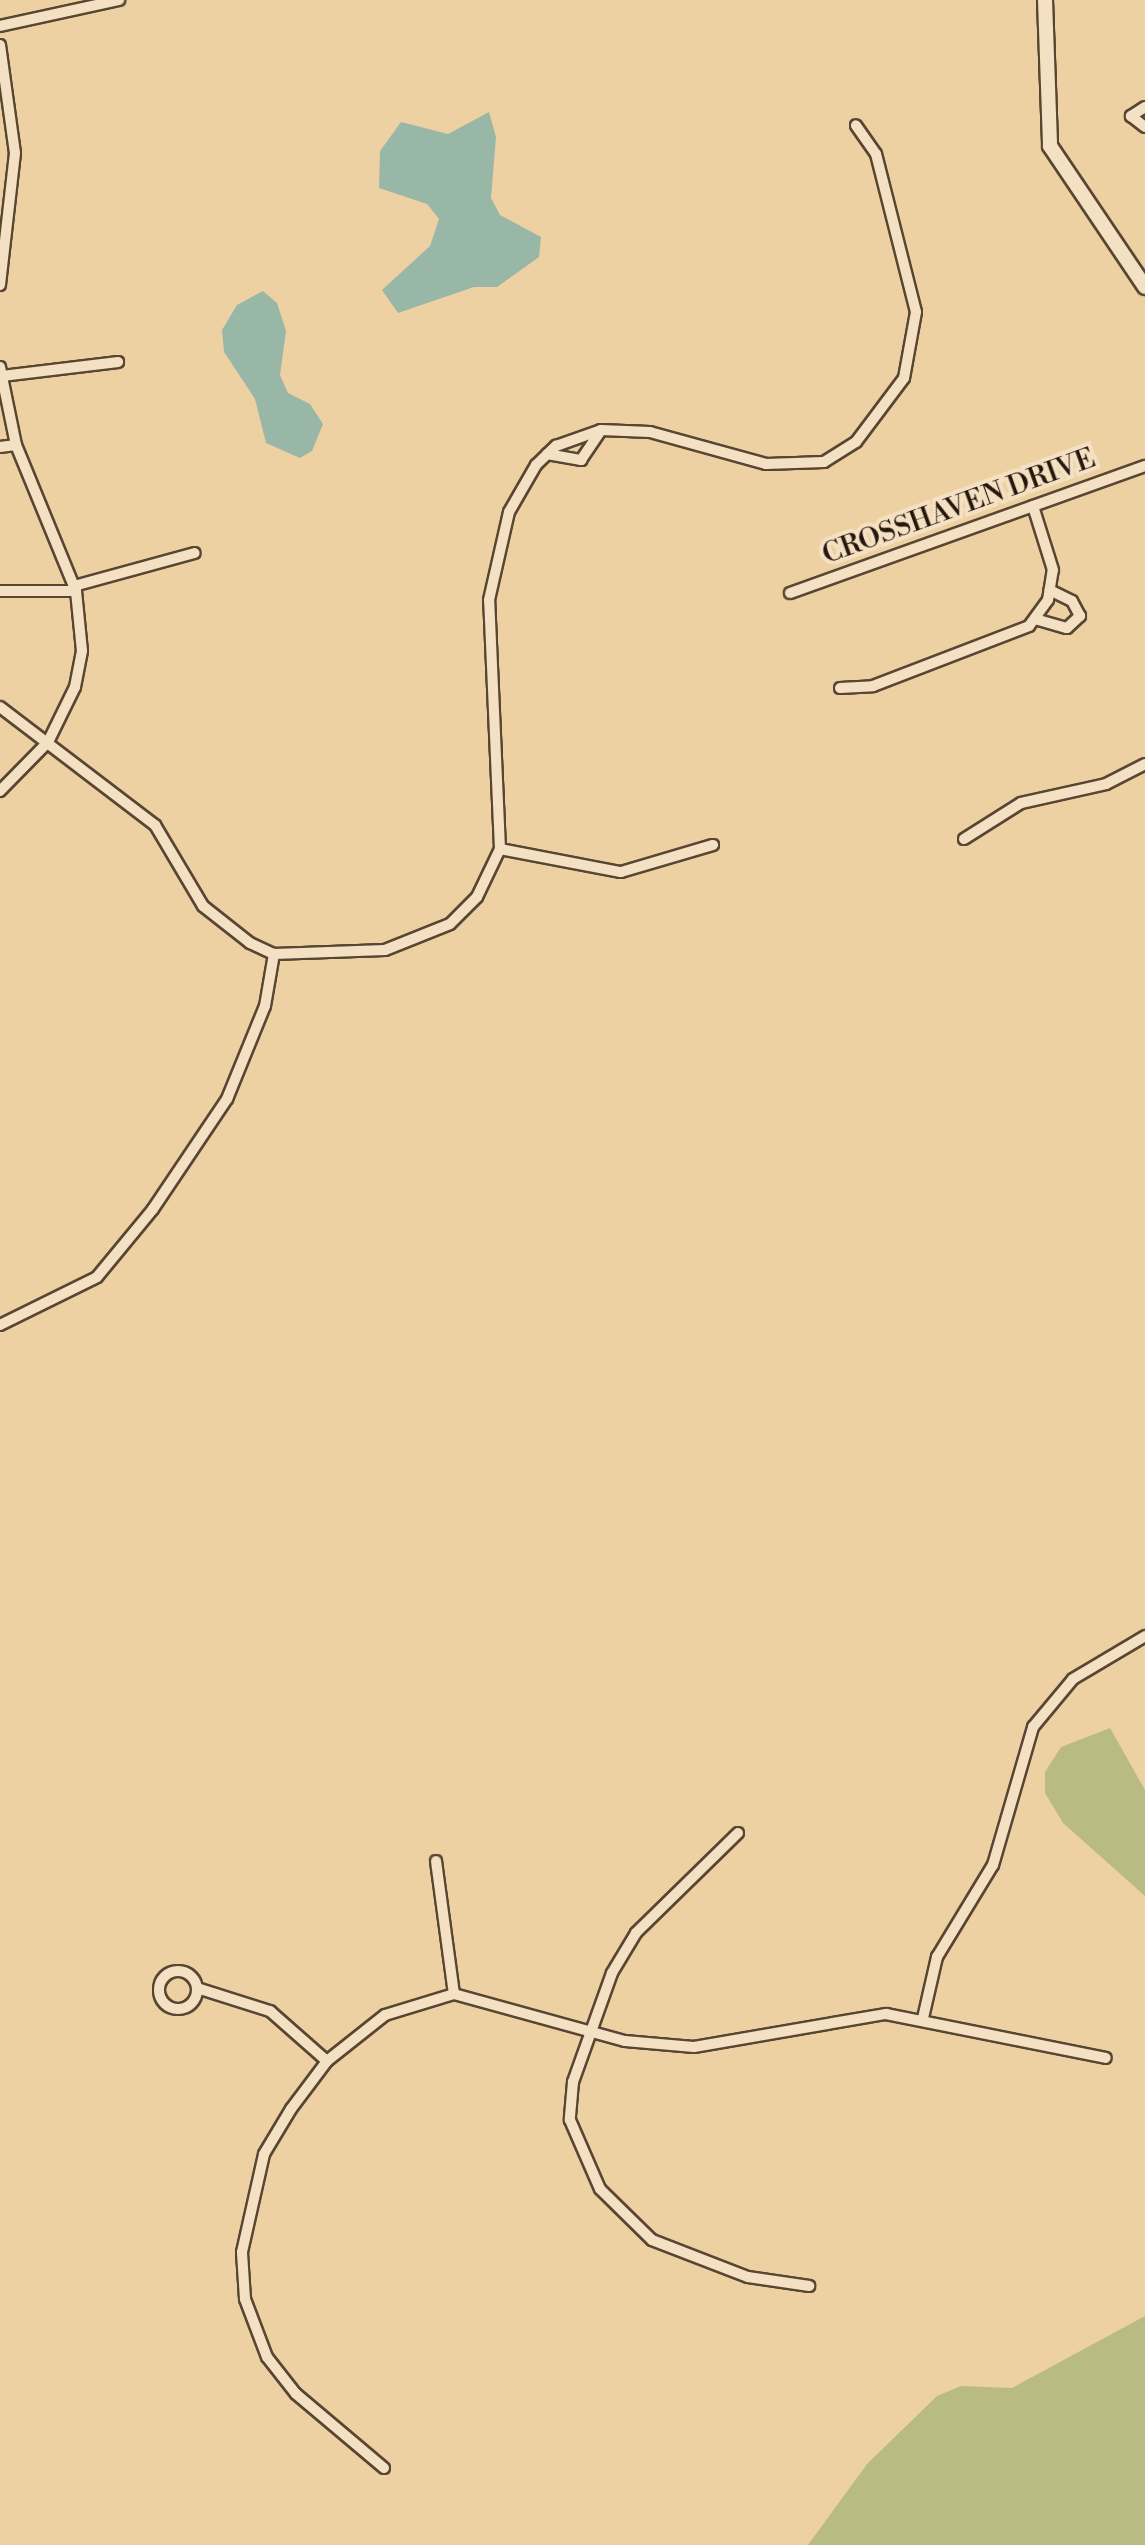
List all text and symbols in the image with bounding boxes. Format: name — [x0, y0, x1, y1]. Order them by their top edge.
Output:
street label: CROSSHAVEN DRIVE — [818, 442, 1100, 572]

